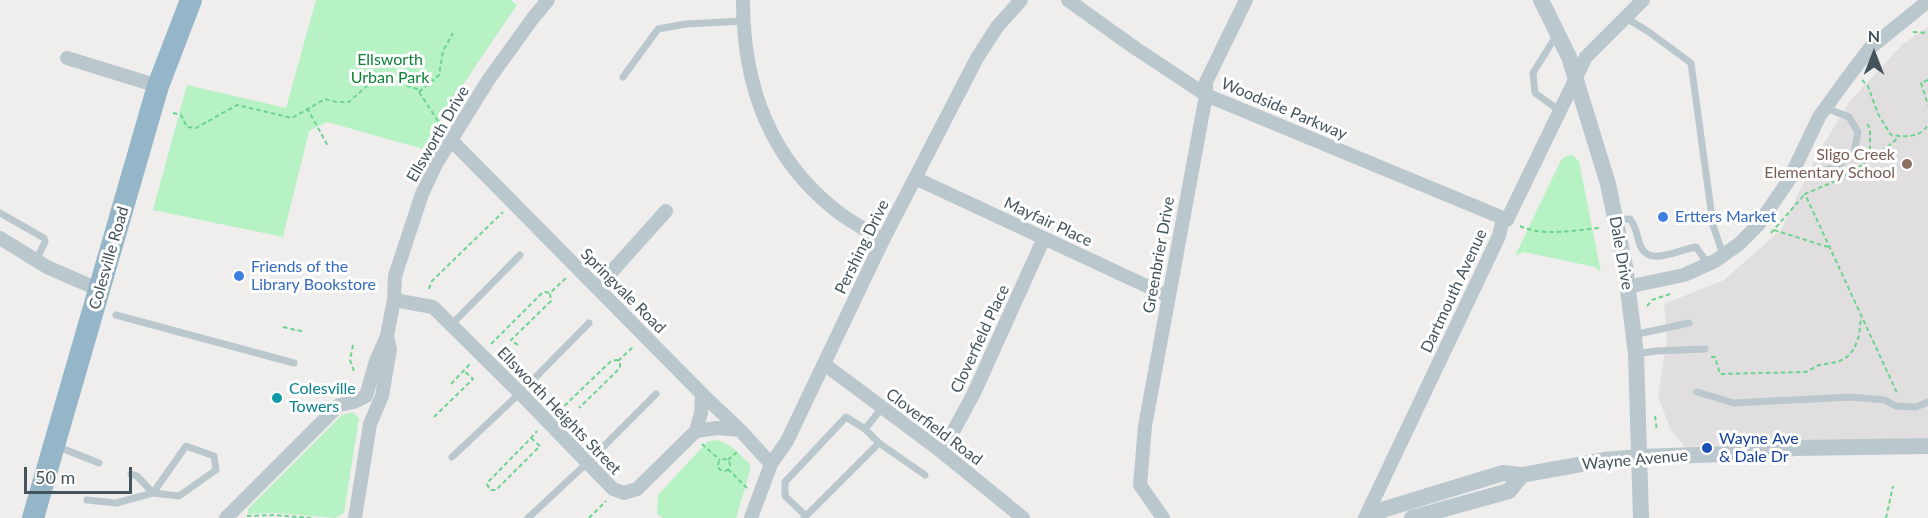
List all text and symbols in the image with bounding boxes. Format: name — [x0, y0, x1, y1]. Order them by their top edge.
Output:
north arrow — [1844, 24, 1904, 84]
text: N — [1868, 26, 1880, 45]
park label: Ellsworth Urban Park — [351, 50, 429, 88]
street label: Woodside Parkway — [1218, 74, 1350, 144]
street label: Ellsworth Drive — [403, 82, 473, 186]
place label: Sligo Creek Elementary School — [1764, 145, 1895, 183]
marker: Sligo Creek Elementary School — [1900, 157, 1914, 171]
street label: Mayfair Place — [1001, 193, 1095, 251]
street label: Greenbrier Drive — [1139, 195, 1179, 315]
street label: Pershing Drive — [831, 197, 893, 297]
street label: Colesville Road — [85, 204, 133, 312]
place label: Ertters Market — [1675, 207, 1776, 227]
marker: Ertters Market — [1656, 210, 1670, 224]
street label: Dale Drive — [1605, 215, 1637, 291]
street label: Dartmouth Avenue — [1417, 226, 1491, 356]
street label: Springvale Road — [577, 245, 669, 337]
place label: Friends of the Library Bookstore — [251, 257, 376, 295]
marker: Friends of the Library Bookstore — [232, 269, 246, 283]
street label: Cloverfield Place — [947, 282, 1013, 396]
street label: Ellsworth Heights Street — [493, 343, 625, 479]
place label: Colesville Towers — [289, 379, 356, 417]
street label: Cloverfield Road — [882, 385, 986, 469]
marker: Colesville Towers — [270, 391, 284, 405]
place label: Wayne Ave & Dale Dr — [1719, 429, 1799, 467]
marker: Wayne Ave & Dale Dr — [1700, 441, 1714, 455]
street label: Wayne Avenue — [1581, 446, 1689, 474]
scale bar — [27, 455, 135, 493]
text: 50 m — [35, 466, 75, 488]

